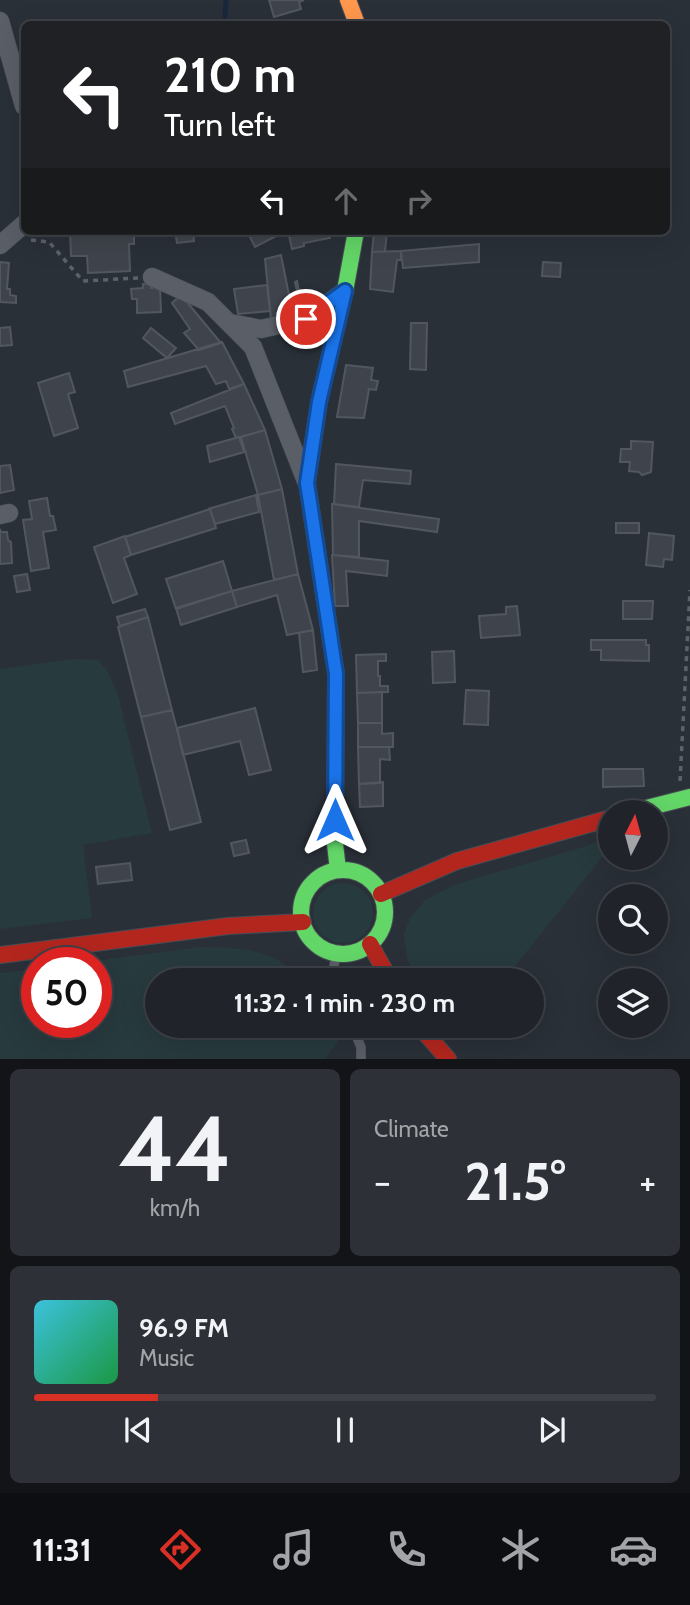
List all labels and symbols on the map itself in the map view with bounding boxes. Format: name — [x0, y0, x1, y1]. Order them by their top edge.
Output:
pin — [276, 289, 336, 349]
position arrow — [298, 783, 372, 857]
north arrow — [598, 800, 668, 870]
speed limit sign: 50 — [21, 947, 112, 1038]

